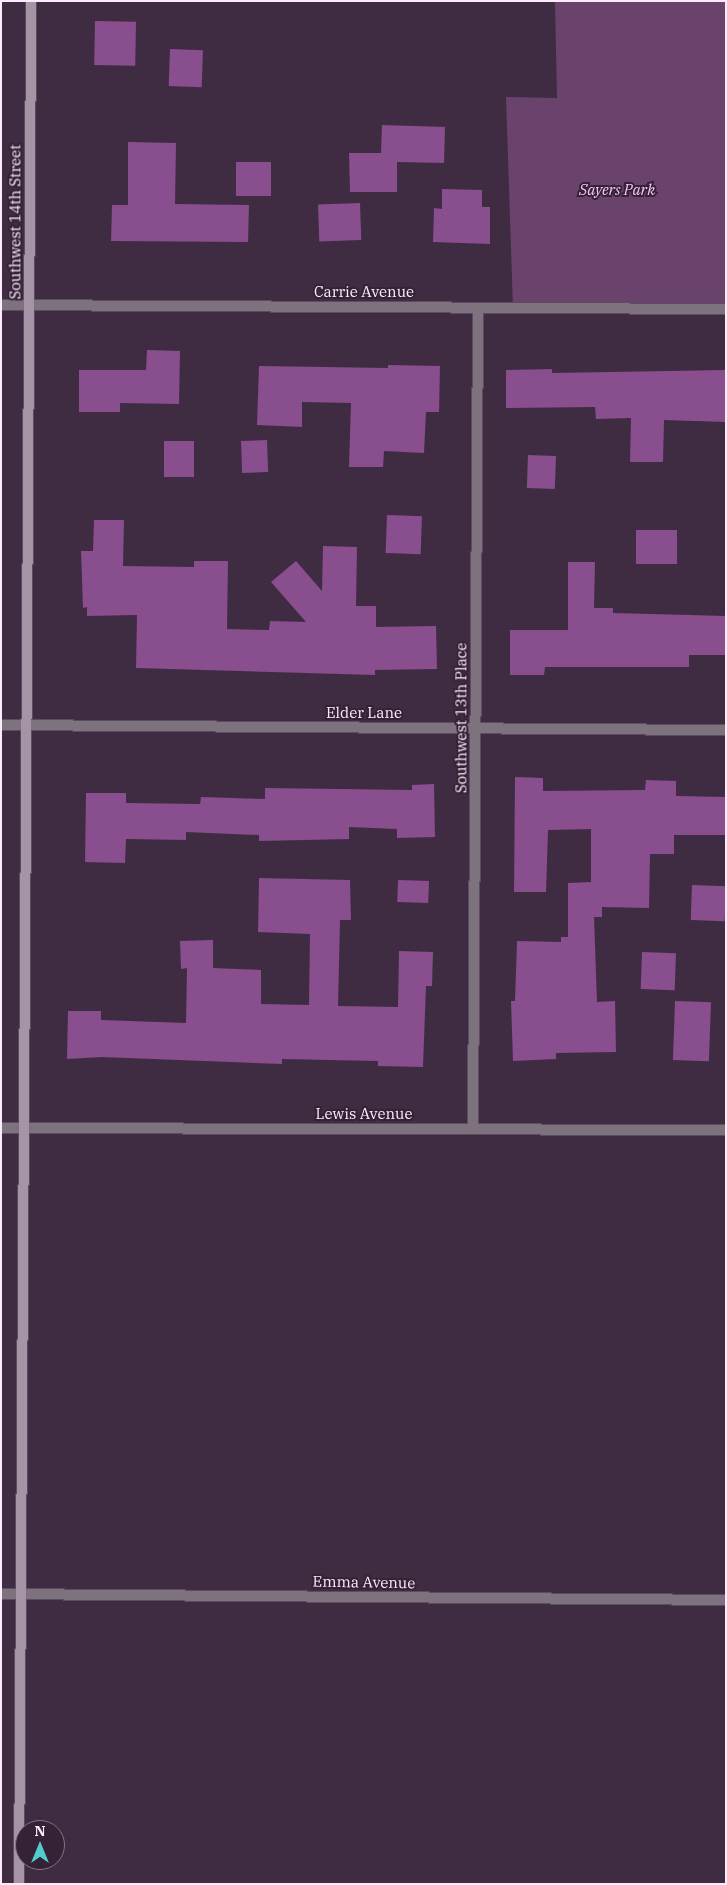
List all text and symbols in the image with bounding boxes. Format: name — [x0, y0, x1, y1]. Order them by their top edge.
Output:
street label: Southwest 14th Street — [6, 145, 24, 299]
park label: Sayers Park — [579, 181, 655, 199]
street label: Carrie Avenue — [314, 283, 414, 301]
street label: Southwest 13th Place — [452, 643, 470, 793]
street label: Elder Lane — [326, 704, 402, 722]
street label: Lewis Avenue — [316, 1105, 412, 1123]
street label: Emma Avenue — [313, 1572, 415, 1592]
north arrow — [15, 1820, 65, 1870]
text: N — [34, 1822, 46, 1840]

